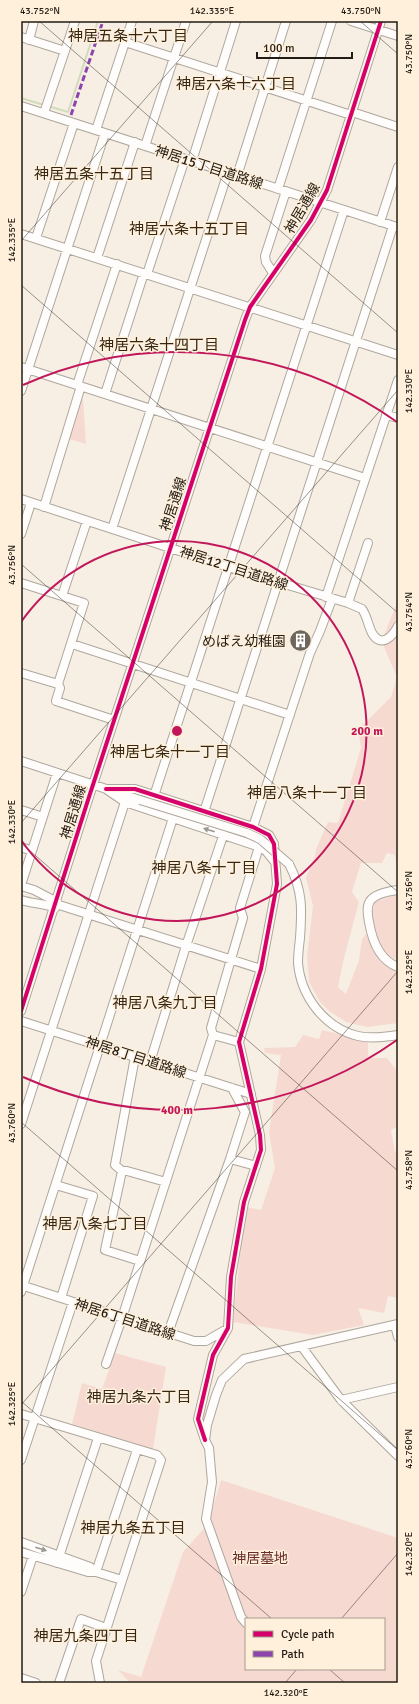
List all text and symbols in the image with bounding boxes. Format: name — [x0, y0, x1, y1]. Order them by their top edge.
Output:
text: 43.752°N — [20, 5, 60, 17]
text: 142.335°E — [190, 5, 235, 17]
text: 43.750°N — [341, 5, 381, 17]
district label: 神居五条十六丁目 — [68, 27, 188, 45]
scale bar — [257, 34, 352, 60]
text: 43.750°N — [403, 34, 415, 74]
text: 100 m — [263, 41, 295, 56]
district label: 神居六条十六丁目 — [176, 75, 296, 93]
street label: 神居15丁目道路線 — [152, 142, 265, 193]
district label: 神居五条十五丁目 — [34, 165, 154, 183]
street label: 神居通線 — [281, 180, 324, 237]
text: 142.335°E — [6, 217, 18, 262]
district label: 神居六条十五丁目 — [129, 220, 249, 238]
district label: 神居六条十四丁目 — [99, 336, 219, 354]
text: 142.330°E — [403, 368, 415, 413]
street label: 神居通線 — [157, 475, 190, 533]
street label: 神居12丁目道路線 — [177, 543, 290, 594]
text: 43.756°N — [6, 545, 18, 585]
text: 43.754°N — [403, 592, 415, 632]
building icon: めばえ幼稚園 — [288, 628, 314, 654]
place label: めばえ幼稚園 — [202, 633, 286, 650]
centre of rings — [170, 724, 184, 738]
text: 200 m — [351, 724, 383, 739]
district label: 神居七条十一丁目 — [110, 743, 230, 761]
street label: 神居通線 — [57, 783, 90, 841]
district label: 神居八条十一丁目 — [247, 784, 367, 802]
text: 142.330°E — [6, 799, 18, 844]
one-way arrow — [203, 827, 215, 833]
district label: 神居八条十丁目 — [151, 859, 257, 877]
text: 43.756°N — [403, 871, 415, 911]
text: 142.325°E — [403, 949, 415, 994]
district label: 神居八条九丁目 — [112, 994, 218, 1012]
street label: 神居8丁目道路線 — [83, 1033, 189, 1082]
text: 43.760°N — [6, 1103, 18, 1143]
text: 400 m — [161, 1103, 193, 1118]
text: 43.758°N — [403, 1150, 415, 1190]
district label: 神居八条七丁目 — [42, 1215, 148, 1233]
street label: 神居6丁目道路線 — [72, 1295, 178, 1344]
text: 142.325°E — [6, 1381, 18, 1426]
district label: 神居九条六丁目 — [86, 1388, 192, 1406]
text: 43.760°N — [403, 1429, 415, 1469]
district label: 神居九条五丁目 — [80, 1519, 186, 1537]
text: 142.320°E — [403, 1531, 415, 1576]
one-way arrow — [35, 1546, 47, 1552]
park label: 神居墓地 — [232, 1550, 288, 1567]
legend — [245, 1618, 385, 1670]
district label: 神居九条四丁目 — [33, 1627, 139, 1645]
text: Cycle path — [281, 1627, 334, 1642]
text: Path — [281, 1647, 304, 1662]
text: 142.320°E — [264, 1687, 309, 1699]

